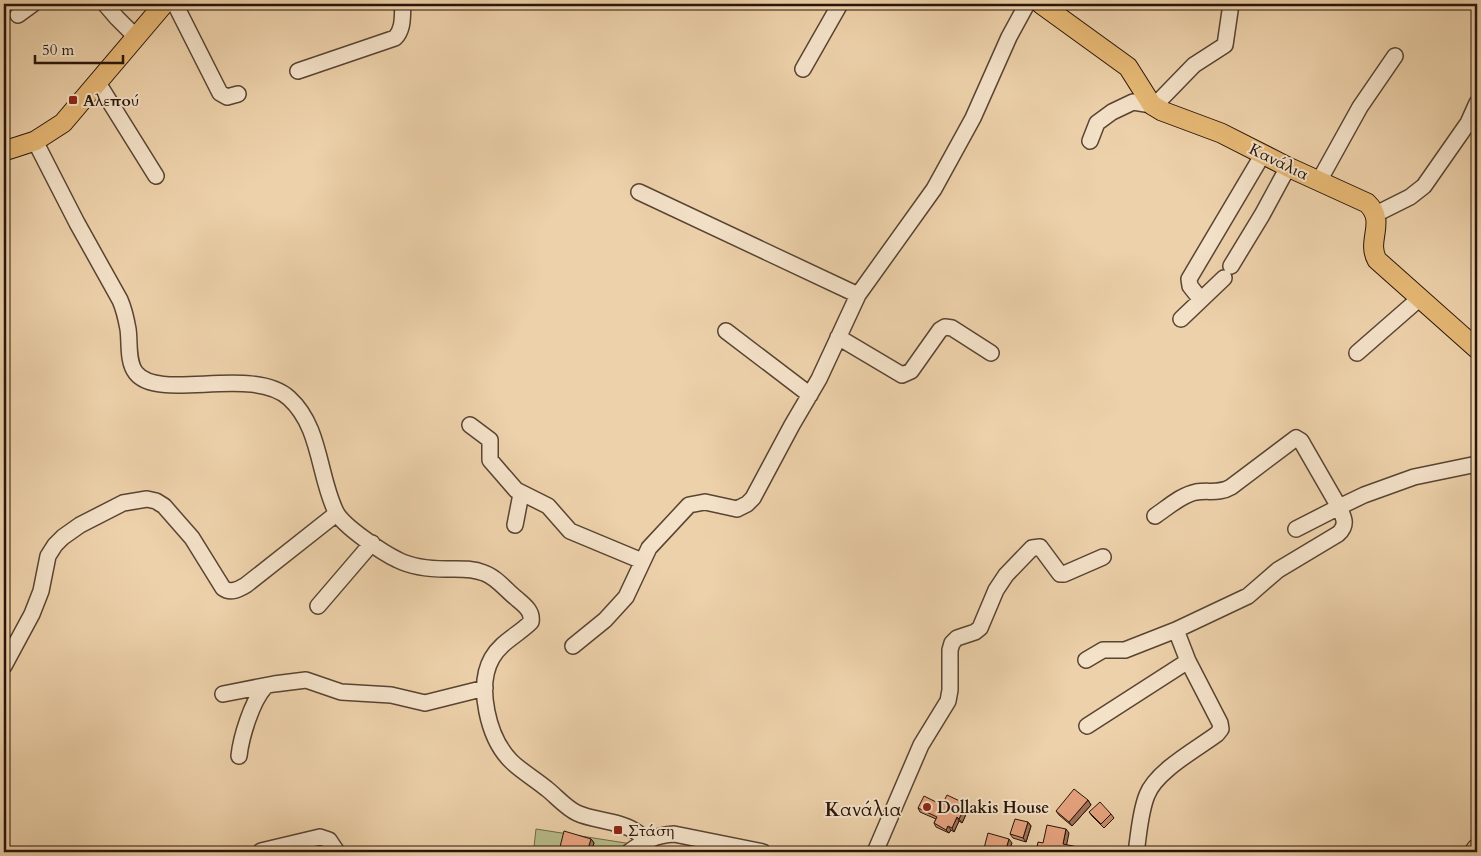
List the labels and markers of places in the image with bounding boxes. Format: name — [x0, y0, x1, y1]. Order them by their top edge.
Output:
place label: Αλεπού — [83, 90, 139, 112]
marker: Αλεπού — [67, 94, 79, 106]
place label: Dollakis House — [937, 797, 1049, 819]
marker: Dollakis House — [921, 801, 933, 813]
place label: Στάση — [628, 820, 674, 842]
marker: Στάση — [612, 824, 624, 836]

